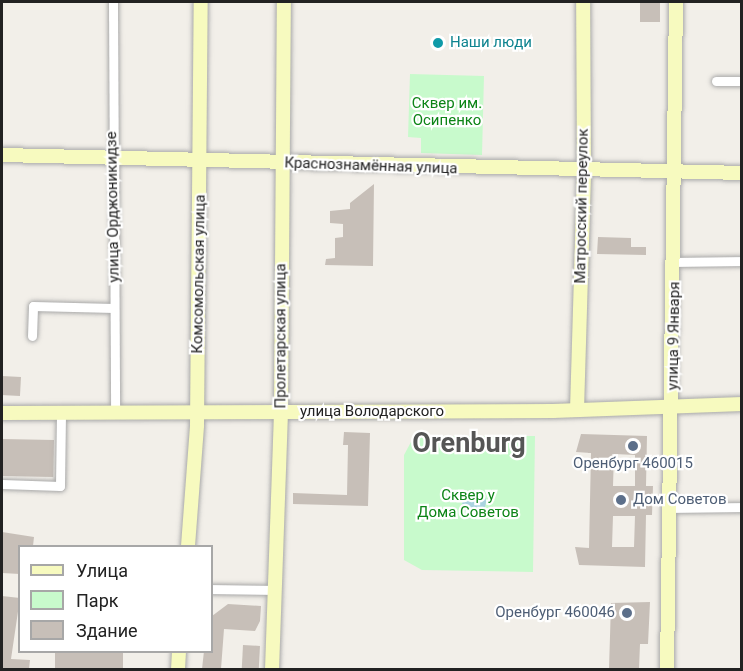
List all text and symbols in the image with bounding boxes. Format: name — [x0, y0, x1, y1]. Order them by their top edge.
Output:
place label: Наши люди — [450, 34, 532, 52]
marker: Наши люди — [431, 36, 445, 50]
park label: Сквер им. Осипенко — [412, 94, 482, 129]
street label: Матросский переулок — [572, 128, 592, 284]
street label: улица Орджоникидзе — [103, 131, 123, 283]
street label: Краснознамённая улица — [284, 154, 458, 178]
street label: Комсомольская улица — [189, 194, 209, 354]
street label: Пролетарская улица — [272, 263, 290, 409]
street label: улица 9 Января — [664, 282, 684, 390]
street label: улица Володарского — [300, 403, 444, 421]
district label: Orenburg — [412, 428, 526, 460]
marker: Оренбург 460015 — [626, 439, 640, 453]
place label: Оренбург 460015 — [573, 455, 693, 473]
park label: Сквер у Дома Советов — [417, 486, 519, 521]
place label: Дом Советов — [633, 491, 726, 509]
marker: Дом Советов — [614, 493, 628, 507]
legend — [18, 545, 213, 653]
text: Улица — [76, 560, 128, 581]
text: Парк — [76, 590, 118, 611]
place label: Оренбург 460046 — [495, 604, 615, 622]
marker: Оренбург 460046 — [620, 606, 634, 620]
text: Здание — [76, 620, 138, 641]

